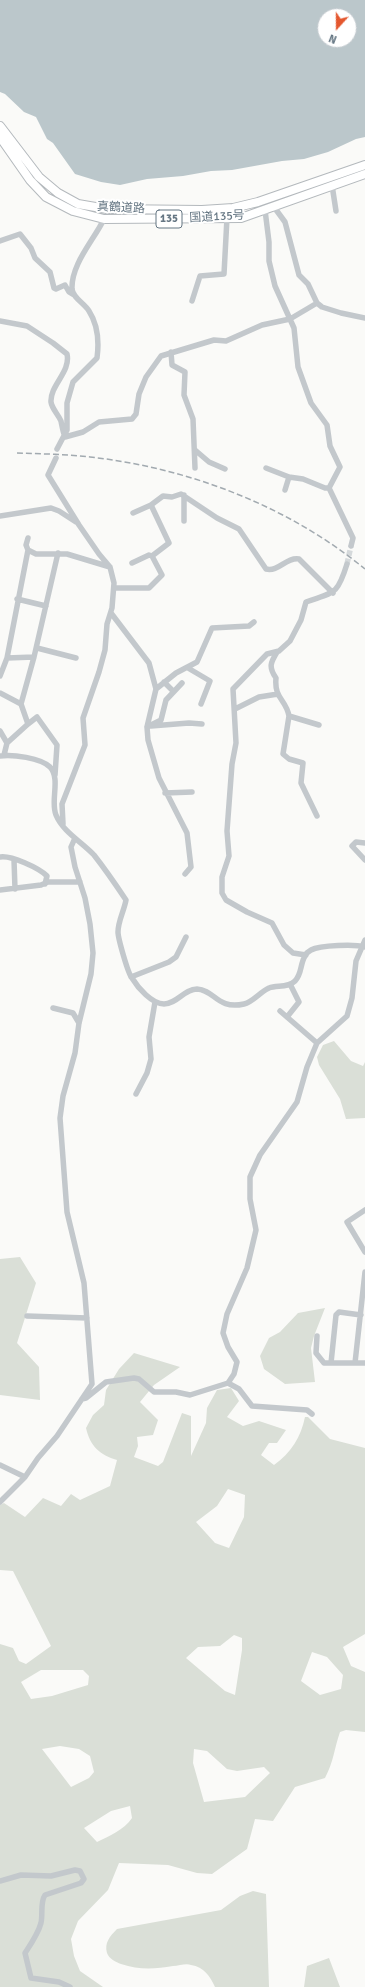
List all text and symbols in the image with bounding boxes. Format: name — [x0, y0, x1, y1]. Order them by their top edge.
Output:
north arrow — [317, 8, 357, 48]
text: N — [327, 31, 339, 46]
street label: 真鶴道路 — [97, 200, 145, 216]
street label: 国道135号 — [189, 208, 245, 226]
road number: 135 — [156, 210, 182, 228]

